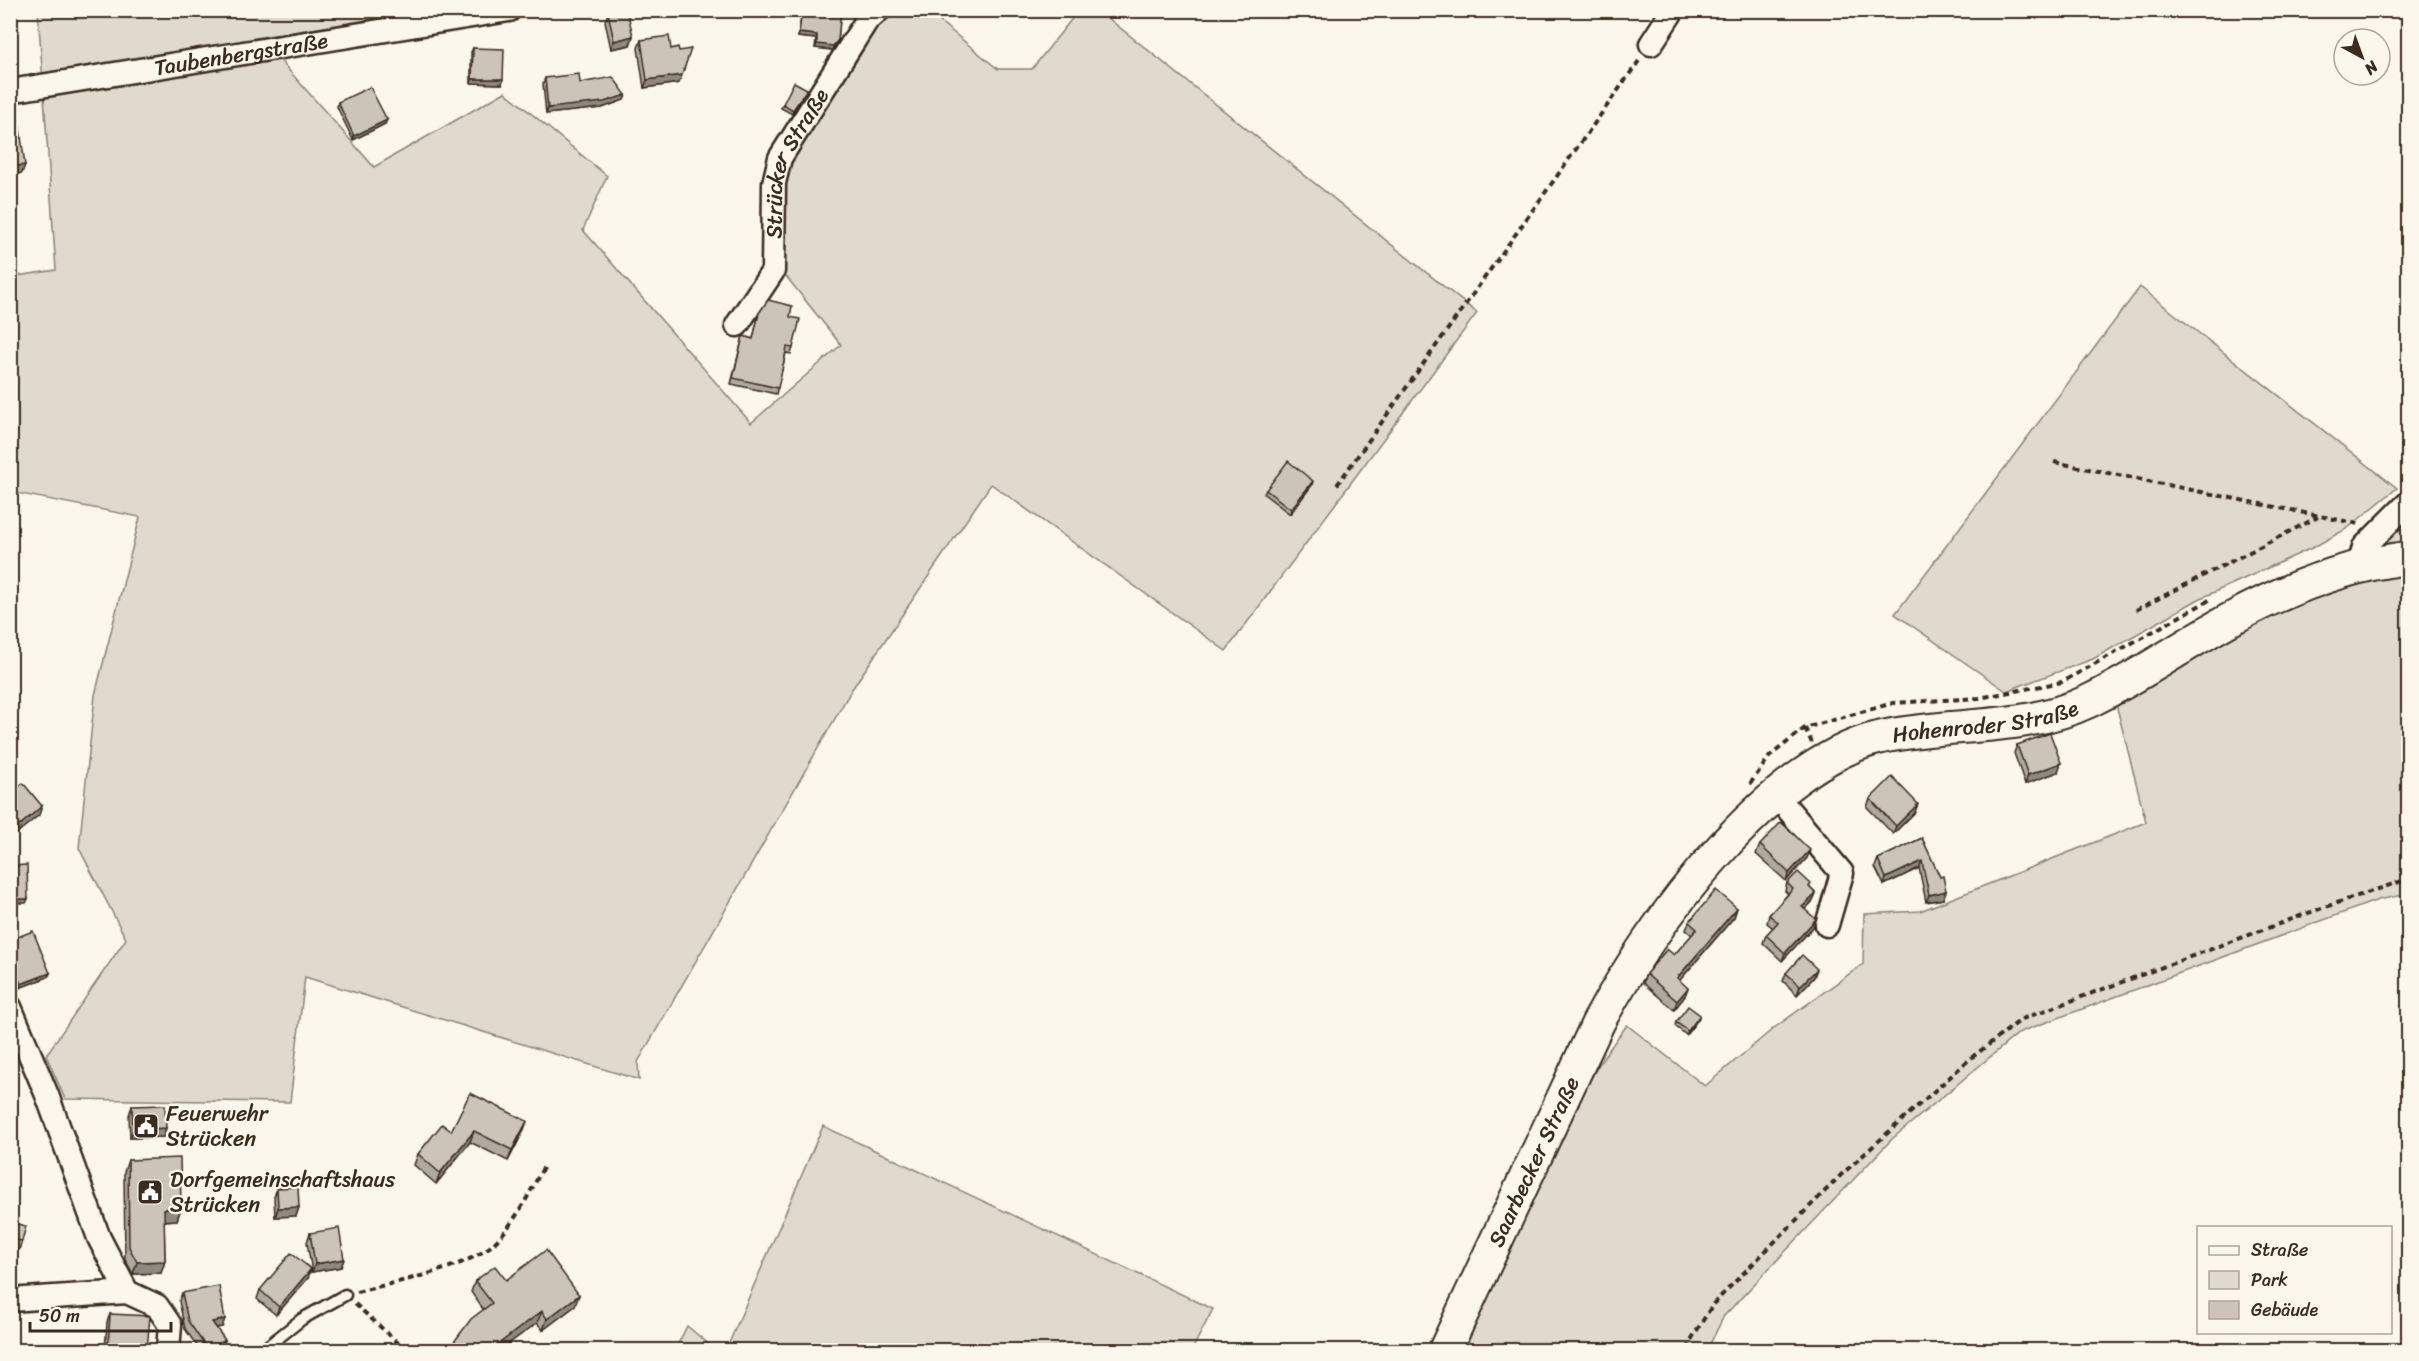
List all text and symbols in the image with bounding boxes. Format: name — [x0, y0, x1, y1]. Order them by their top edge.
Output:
street label: Taubenbergstraße — [151, 21, 331, 87]
north arrow — [2332, 27, 2392, 87]
text: N — [2357, 53, 2386, 83]
street label: Strücker Straße — [754, 80, 840, 239]
street label: Hohenroder Straße — [1889, 688, 2085, 755]
street label: Saarbecker Straße — [1477, 1070, 1591, 1254]
place label: Feuerwehr Strücken — [166, 1094, 270, 1158]
public building icon: Feuerwehr Strücken — [131, 1111, 161, 1141]
place label: Dorfgemeinschaftshaus Strücken — [170, 1160, 396, 1224]
public building icon: Dorfgemeinschaftshaus Strücken — [135, 1177, 165, 1207]
legend — [2197, 1226, 2392, 1334]
text: Straße — [2251, 1234, 2308, 1266]
text: Park — [2251, 1264, 2288, 1296]
text: Gebäude — [2251, 1294, 2319, 1326]
scale bar — [30, 1295, 171, 1333]
text: 50 m — [39, 1300, 80, 1332]

